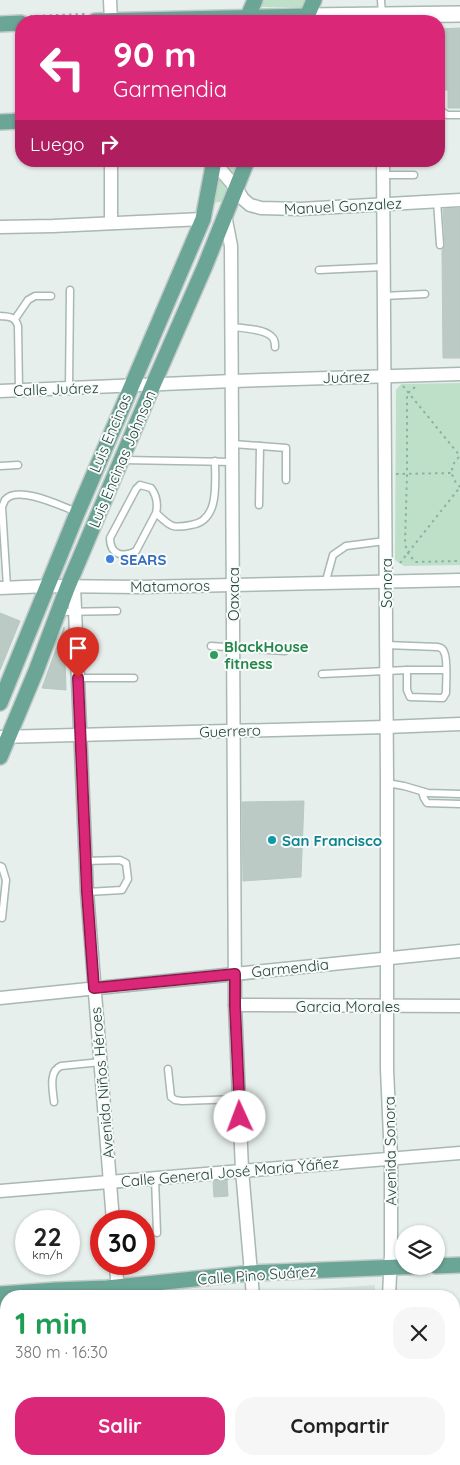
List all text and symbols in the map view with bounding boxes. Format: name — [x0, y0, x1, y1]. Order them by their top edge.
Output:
text: 90 m — [113, 32, 196, 76]
icon: left — [30, 35, 95, 100]
text: Garmendia — [113, 75, 227, 103]
icon: right — [95, 130, 123, 158]
text: Luego — [30, 132, 85, 156]
street label: Manuel Gonzalez — [284, 193, 402, 219]
street label: Juárez — [322, 367, 370, 387]
street label: Calle Juárez — [13, 378, 99, 400]
street label: Luis Encinas Johnson — [84, 387, 160, 531]
street label: Luis Encinas — [85, 391, 135, 475]
place label: SEARS — [120, 550, 166, 569]
marker: SEARS — [104, 553, 116, 565]
street label: Sonora — [377, 558, 396, 608]
street label: Oaxaca — [224, 567, 243, 621]
street label: Matamoros — [130, 576, 210, 596]
pin — [57, 627, 99, 678]
icon: arrive — [64, 634, 92, 662]
place label: BlackHouse fitness — [224, 637, 309, 673]
marker: BlackHouse fitness — [208, 649, 220, 661]
street label: Guerrero — [199, 720, 261, 742]
place label: San Francisco — [282, 831, 382, 850]
marker: San Francisco — [266, 834, 278, 846]
street label: Garmendia — [250, 954, 330, 982]
street label: Garcia Morales — [296, 997, 400, 1016]
street label: Avenida Niños Héroes — [86, 1006, 118, 1160]
position arrow — [213, 1090, 265, 1142]
street label: Avenida Sonora — [380, 1096, 400, 1206]
street label: Calle General José María Yáñez — [120, 1153, 340, 1191]
speed limit sign: 30 — [90, 1210, 155, 1275]
text: 22 — [33, 1221, 62, 1252]
map controls — [395, 1225, 445, 1275]
button: layers — [395, 1225, 445, 1275]
text: km/h — [32, 1247, 63, 1262]
street label: Calle Pino Suárez — [197, 1261, 317, 1289]
text: 1 min — [15, 1304, 88, 1342]
button: close — [393, 1307, 445, 1359]
text: 380 m · 16:30 — [15, 1342, 108, 1362]
button: Salir — [15, 1397, 225, 1455]
button: Compartir — [235, 1397, 445, 1455]

